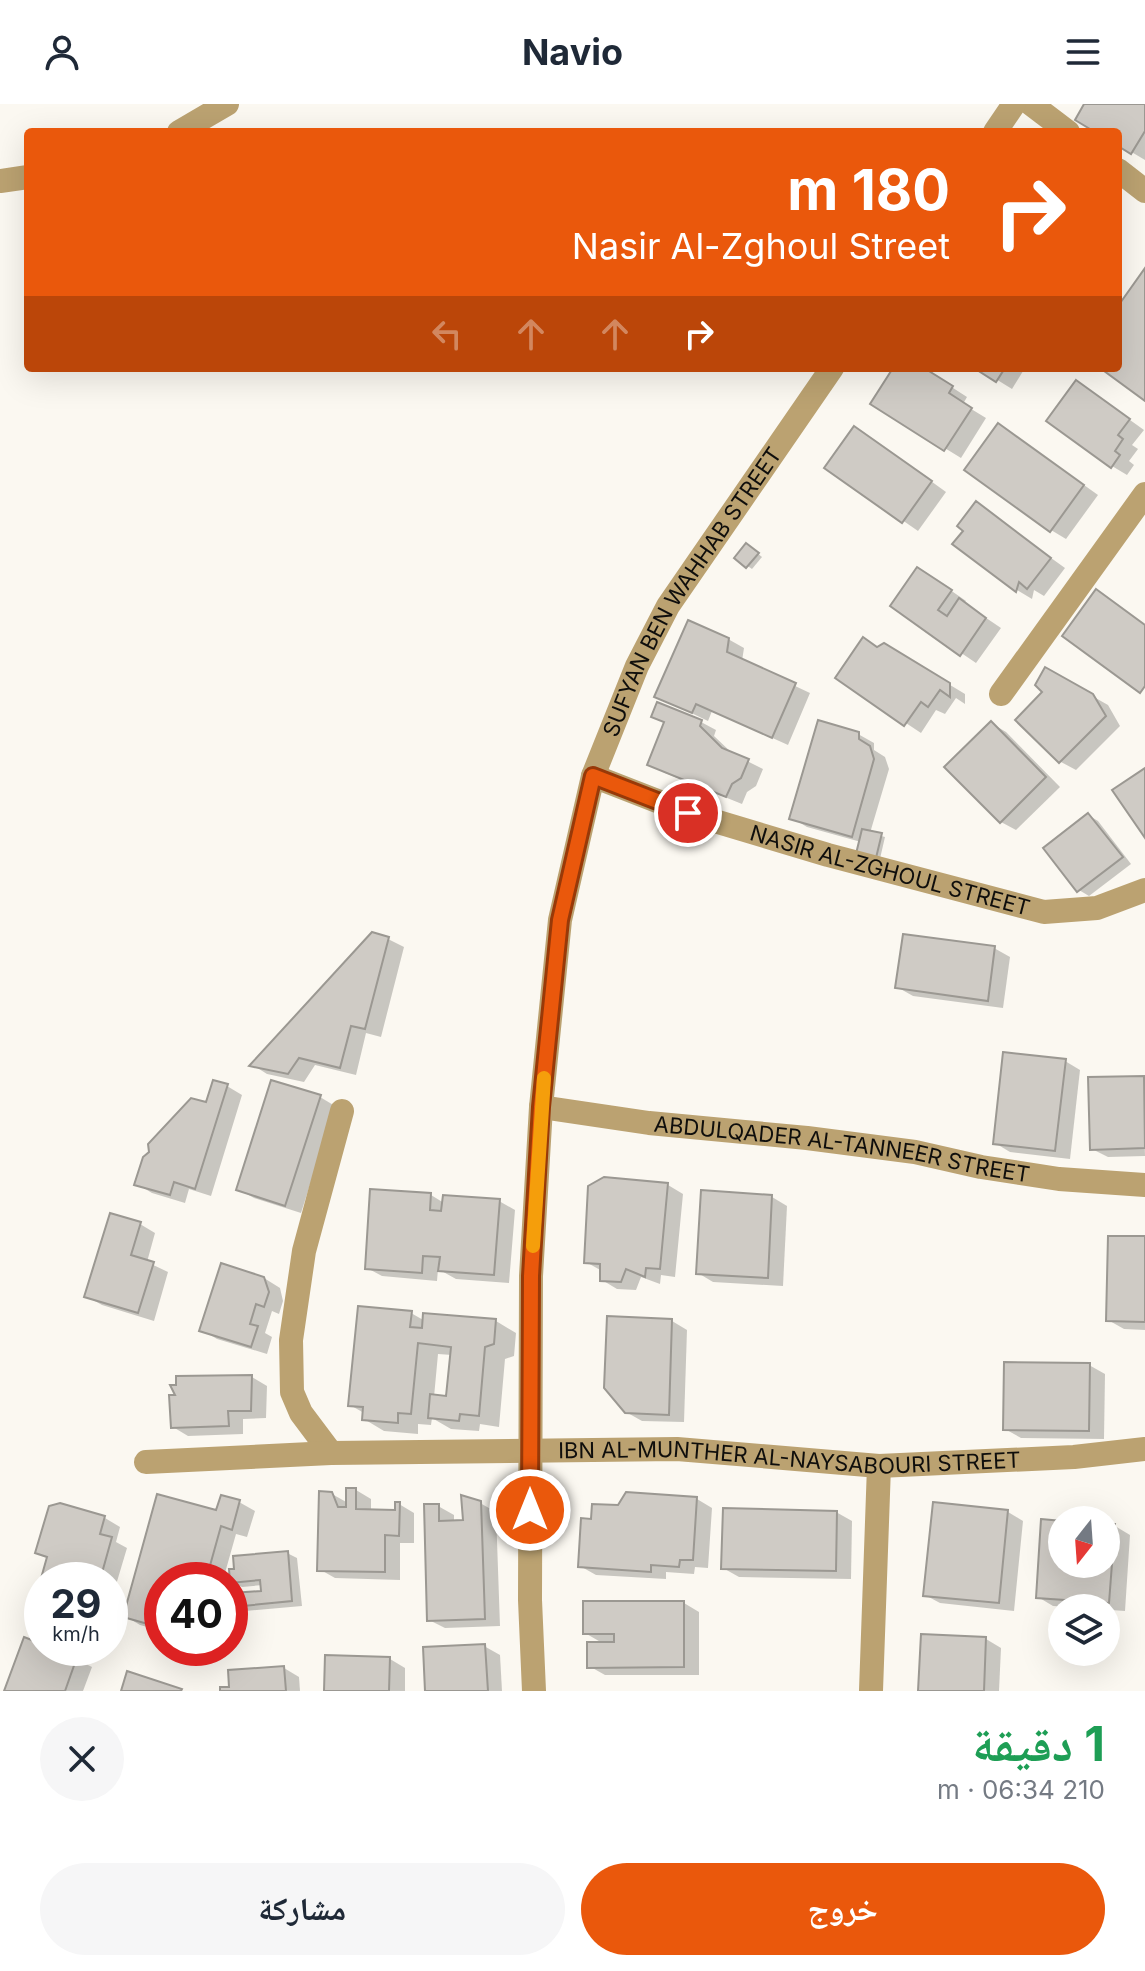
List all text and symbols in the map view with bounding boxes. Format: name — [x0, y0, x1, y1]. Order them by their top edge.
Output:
icon: person — [40, 30, 84, 74]
text: Navio — [522, 30, 623, 74]
icon: menu — [1061, 30, 1105, 74]
text: 180 m — [787, 156, 950, 224]
icon: right — [978, 160, 1082, 264]
text: Nasir Al-Zghoul Street — [572, 224, 950, 268]
icon: left — [425, 312, 469, 356]
icon: ahead — [509, 312, 553, 356]
icon: ahead — [593, 312, 637, 356]
icon: right — [677, 312, 721, 356]
street label: SUFYAN BEN WAHHAB STREET — [597, 442, 787, 740]
pin — [654, 779, 722, 847]
icon: arrive — [666, 791, 710, 835]
street label: NASIR AL-ZGHOUL STREET — [747, 819, 1033, 921]
street label: ABDULQADER AL-TANNEER STREET — [653, 1111, 1032, 1187]
street label: IBN AL-MUNTHER AL-NAYSABOURI STREET — [558, 1436, 1021, 1479]
position arrow — [488, 1468, 572, 1552]
north arrow — [1048, 1506, 1120, 1578]
map controls — [1048, 1506, 1120, 1666]
speed limit sign: 40 — [144, 1562, 248, 1666]
text: 29 — [50, 1579, 102, 1628]
button: layers — [1048, 1594, 1120, 1666]
text: km/h — [52, 1622, 100, 1646]
text: 1 دقيقة — [972, 1714, 1105, 1773]
button: close — [40, 1717, 124, 1801]
text: 210 m · 06:34 — [937, 1774, 1105, 1805]
button: مشاركة — [40, 1863, 565, 1955]
button: خروج — [581, 1863, 1105, 1955]

